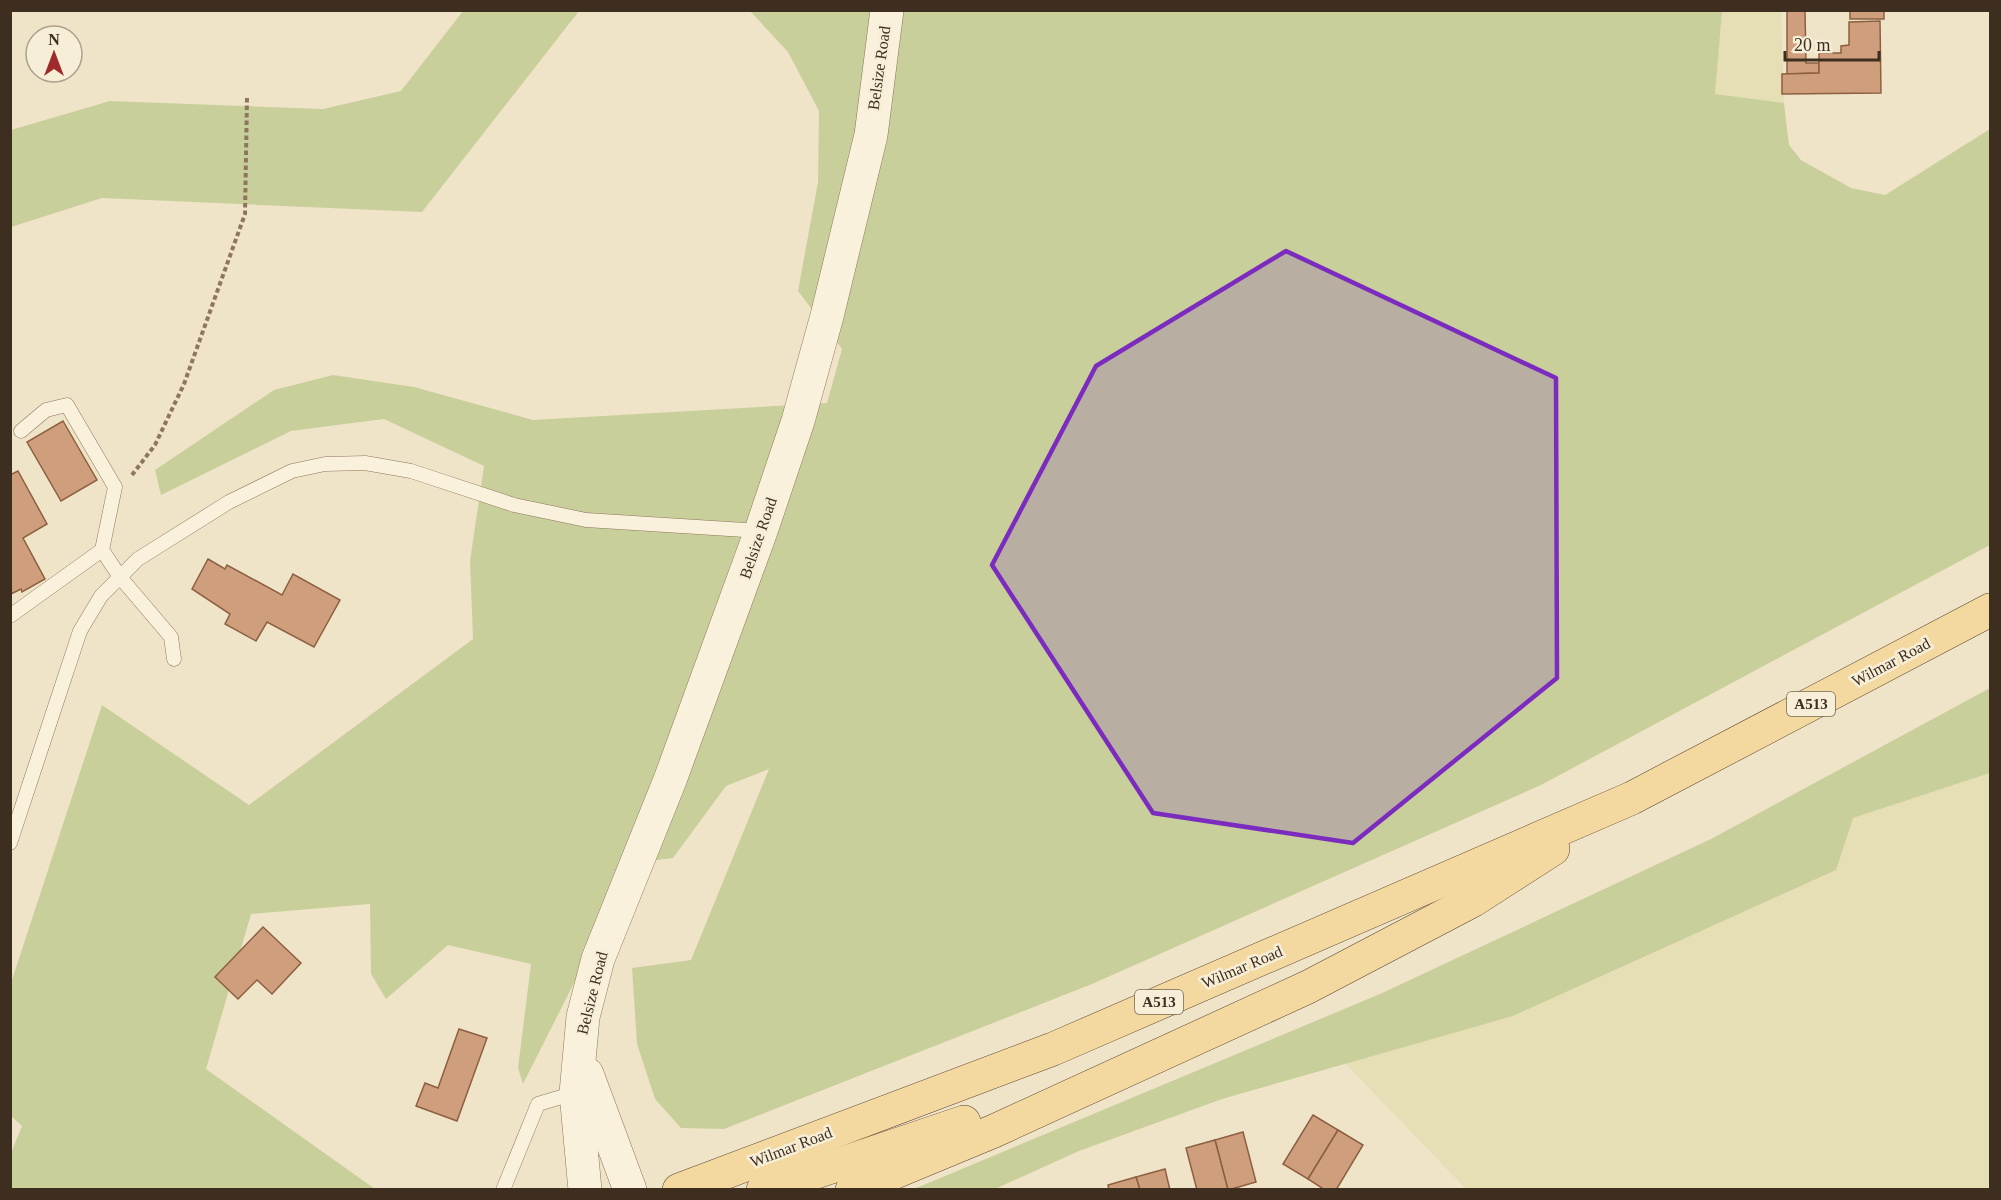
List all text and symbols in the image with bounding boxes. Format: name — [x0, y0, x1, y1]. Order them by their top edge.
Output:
north arrow — [24, 24, 84, 84]
scale bar — [1785, 24, 1880, 62]
street label: Belsize Road — [865, 25, 893, 111]
text: N — [48, 31, 60, 48]
text: 20 m — [1794, 35, 1831, 55]
street label: Belsize Road — [736, 495, 780, 581]
street label: Wilmar Road — [1849, 634, 1933, 690]
road number: A513 — [1787, 692, 1835, 716]
street label: Wilmar Road — [1199, 942, 1285, 992]
street label: Belsize Road — [573, 950, 611, 1036]
road number: A513 — [1135, 990, 1183, 1014]
street label: Wilmar Road — [748, 1124, 834, 1170]

